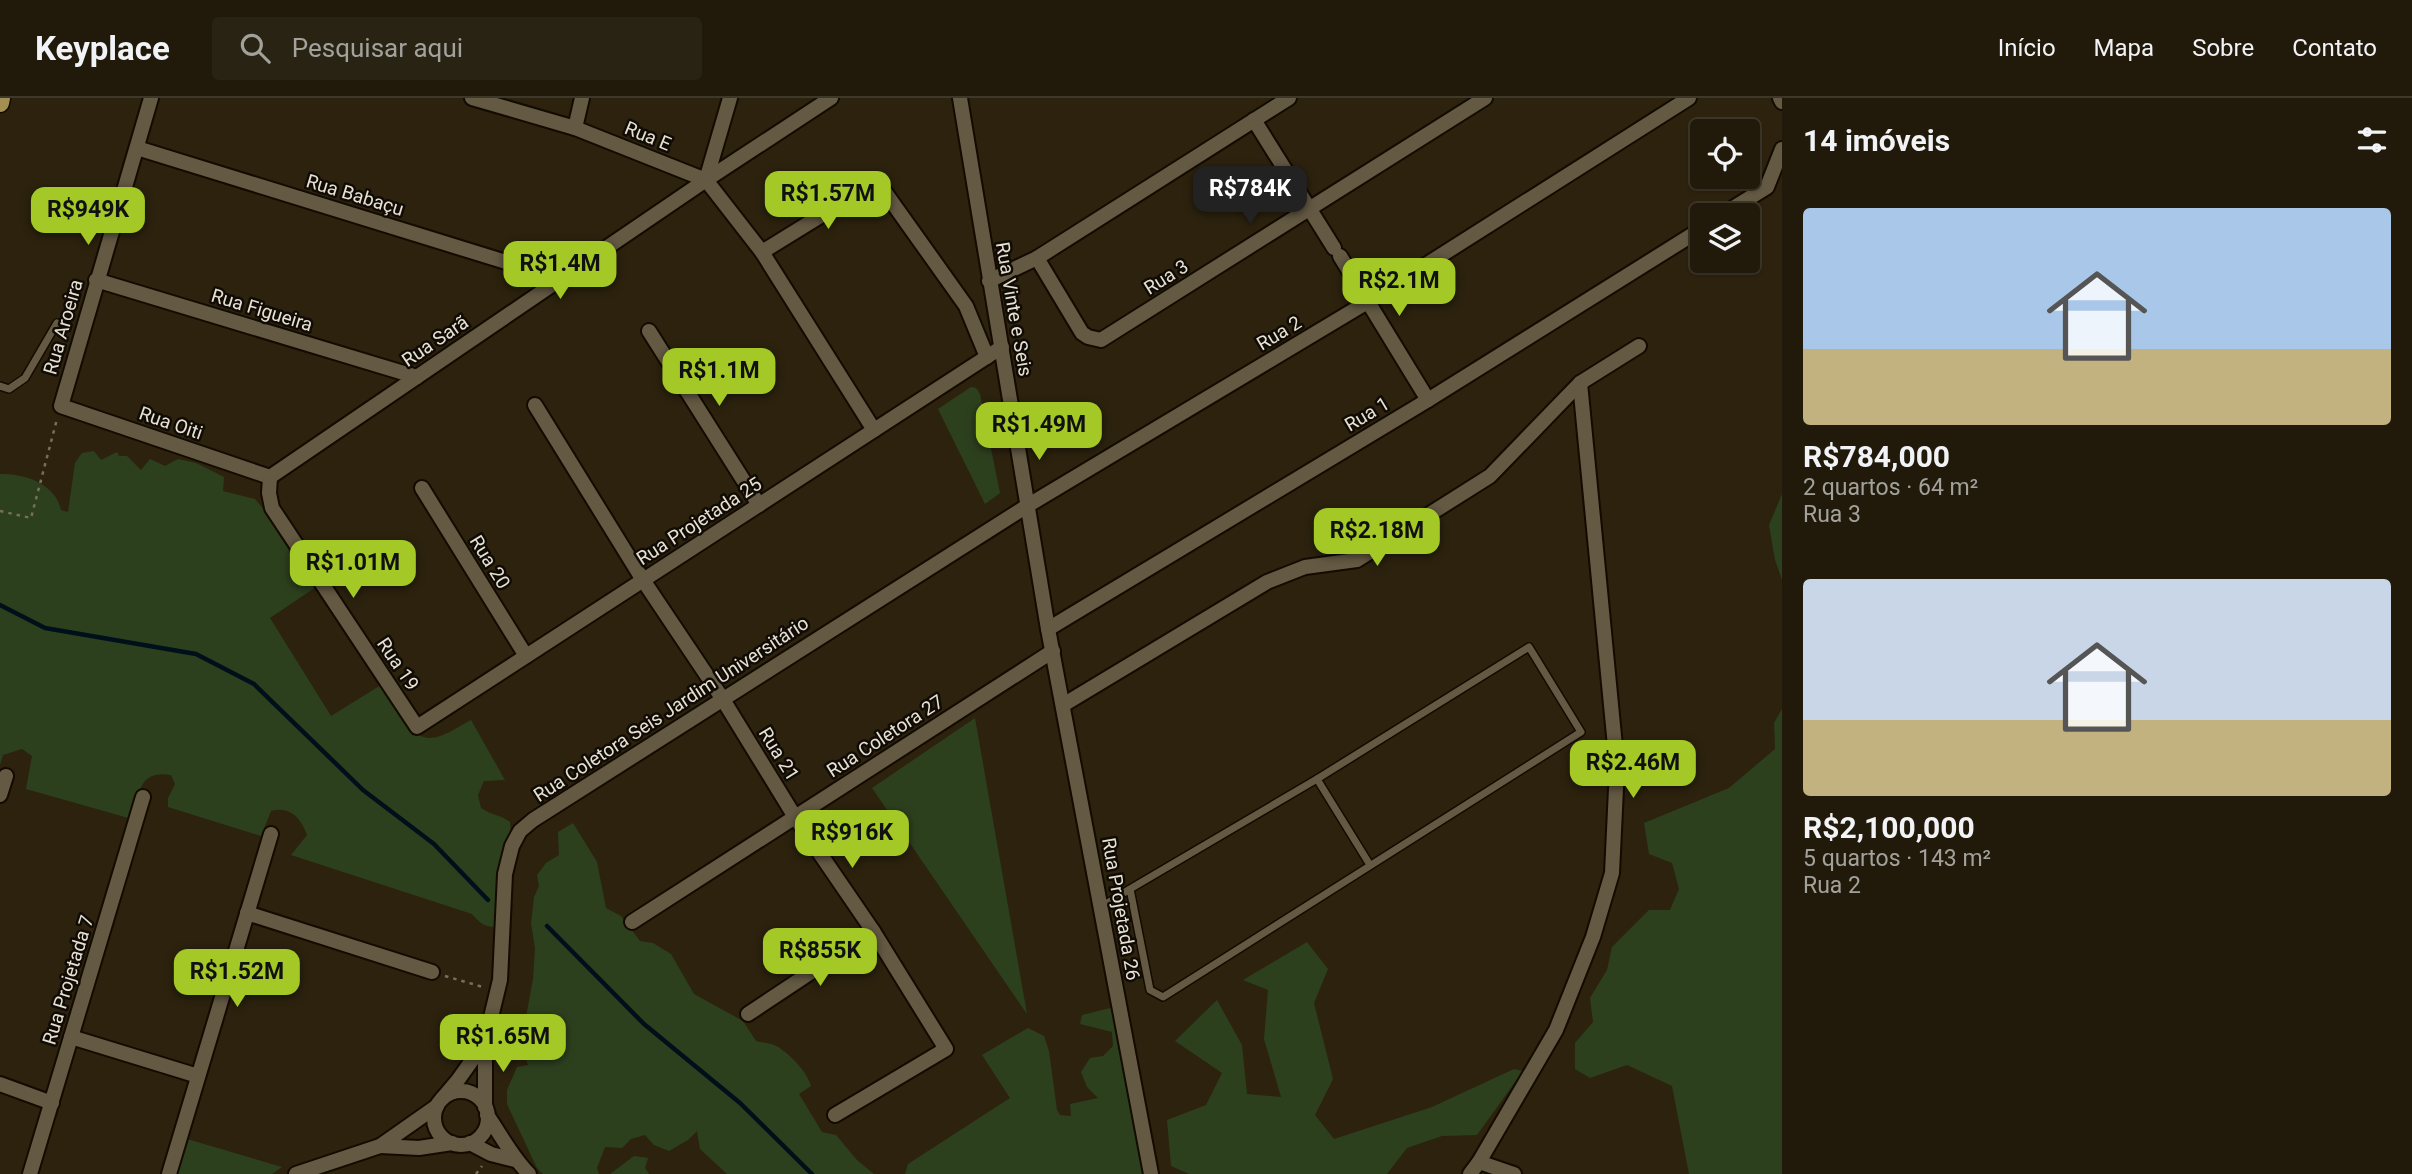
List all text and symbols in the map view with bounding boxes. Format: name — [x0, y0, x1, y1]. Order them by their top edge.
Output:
search box — [212, 17, 702, 80]
text: Keyplace — [35, 29, 170, 68]
icon: search — [236, 29, 274, 67]
text: Pesquisar aqui — [292, 33, 463, 63]
text: Início — [1998, 34, 2056, 62]
text: Mapa — [2094, 34, 2154, 62]
text: Sobre — [2192, 34, 2254, 62]
text: Contato — [2292, 34, 2377, 62]
street label: Rua E — [621, 116, 675, 156]
map controls — [1690, 119, 1760, 273]
button: locate — [1690, 119, 1760, 189]
icon: filters — [2353, 121, 2391, 159]
text: 14 imóveis — [1803, 123, 1950, 158]
pin: R$784K — [1193, 166, 1307, 226]
street label: Rua Babaçu — [303, 169, 407, 221]
pin: R$1.57M — [763, 172, 893, 231]
text: R$784K — [1209, 175, 1291, 202]
text: R$1.57M — [781, 180, 875, 207]
pin: R$949K — [31, 188, 145, 247]
text: R$949K — [47, 196, 129, 223]
button: layers — [1690, 203, 1760, 273]
street label: Rua Vinte e Seis — [991, 240, 1037, 378]
pin: R$1.4M — [503, 242, 617, 301]
text: R$1.4M — [519, 250, 601, 277]
icon: home — [2034, 253, 2160, 379]
street label: Rua 3 — [1140, 255, 1192, 299]
pin: R$2.1M — [1342, 258, 1456, 318]
text: R$2.1M — [1358, 267, 1440, 294]
street label: Rua Aroeira — [38, 277, 88, 377]
street label: Rua Figueira — [209, 284, 315, 336]
street label: Rua Sarã — [397, 310, 473, 372]
street label: Rua 2 — [1253, 311, 1305, 355]
pin: R$1.1M — [662, 348, 776, 408]
text: R$1.1M — [678, 357, 760, 384]
street label: Rua 1 — [1341, 392, 1393, 436]
street label: Rua Oiti — [136, 401, 206, 445]
pin: R$1.49M — [974, 402, 1104, 462]
text: R$1.49M — [992, 411, 1086, 438]
text: R$784,000 — [1803, 439, 1950, 474]
street label: Rua Projetada 25 — [632, 472, 766, 570]
text: 2 quartos · 64 m² — [1803, 474, 1978, 501]
text: Rua 3 — [1803, 501, 1861, 528]
pin: R$2.18M — [1312, 508, 1442, 568]
text: R$2.18M — [1330, 517, 1424, 544]
street label: Rua 20 — [465, 531, 515, 593]
pin: R$1.01M — [288, 540, 418, 600]
text: R$1.01M — [306, 549, 400, 576]
street label: Rua Coletora Seis Jardim Universitário — [529, 611, 813, 807]
icon: home — [2034, 624, 2160, 750]
street label: Rua 19 — [372, 633, 424, 695]
street label: Rua Coletora 27 — [822, 690, 948, 782]
street label: Rua 21 — [754, 723, 804, 785]
pin: R$2.46M — [1568, 740, 1698, 800]
text: R$2.46M — [1586, 749, 1680, 776]
pin: R$916K — [795, 810, 909, 870]
text: R$2,100,000 — [1803, 810, 1975, 845]
text: R$916K — [811, 819, 893, 846]
street label: Rua Projetada 26 — [1097, 836, 1145, 982]
text: 5 quartos · 143 m² — [1803, 845, 1991, 872]
text: Rua 2 — [1803, 872, 1861, 899]
street label: Rua Projetada 7 — [37, 913, 99, 1047]
pin: R$855K — [763, 928, 877, 988]
text: R$855K — [779, 937, 861, 964]
pin: R$1.52M — [172, 950, 302, 1009]
text: R$1.52M — [190, 958, 284, 985]
pin: R$1.65M — [438, 1014, 568, 1074]
text: R$1.65M — [456, 1023, 550, 1050]

